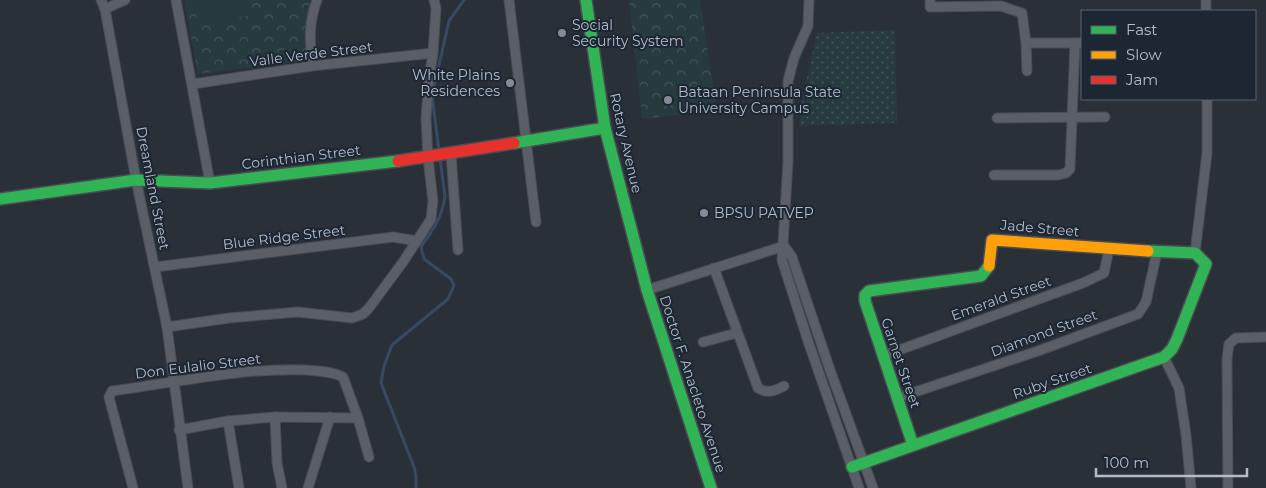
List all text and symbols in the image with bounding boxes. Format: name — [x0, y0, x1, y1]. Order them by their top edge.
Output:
legend — [1081, 10, 1256, 100]
place label: Social Security System — [572, 16, 684, 50]
text: Fast — [1126, 20, 1157, 39]
marker: Social Security System — [556, 27, 568, 39]
street label: Valle Verde Street — [248, 37, 374, 70]
text: Slow — [1126, 45, 1162, 64]
place label: White Plains Residences — [412, 66, 500, 100]
text: Jam — [1125, 70, 1158, 89]
marker: White Plains Residences — [504, 77, 516, 89]
place label: Bataan Peninsula State University Campus — [678, 83, 841, 117]
street label: Rotary Avenue — [606, 91, 646, 195]
marker: Bataan Peninsula State University Campus — [662, 94, 674, 106]
street label: Dreamland Street — [132, 125, 174, 252]
street label: Corinthian Street — [240, 141, 362, 173]
place label: BPSU PATVEP — [714, 204, 814, 222]
marker: BPSU PATVEP — [698, 207, 710, 219]
street label: Jade Street — [999, 215, 1081, 240]
street label: Blue Ridge Street — [222, 221, 347, 253]
street label: Emerald Street — [948, 271, 1054, 324]
street label: Doctor F. Anacleto Avenue — [656, 293, 730, 475]
street label: Diamond Street — [988, 305, 1100, 361]
street label: Garnet Street — [877, 316, 925, 411]
street label: Don Eulalio Street — [134, 349, 262, 383]
street label: Ruby Street — [1010, 359, 1094, 403]
scale bar — [1096, 446, 1247, 478]
text: 100 m — [1104, 453, 1149, 472]

